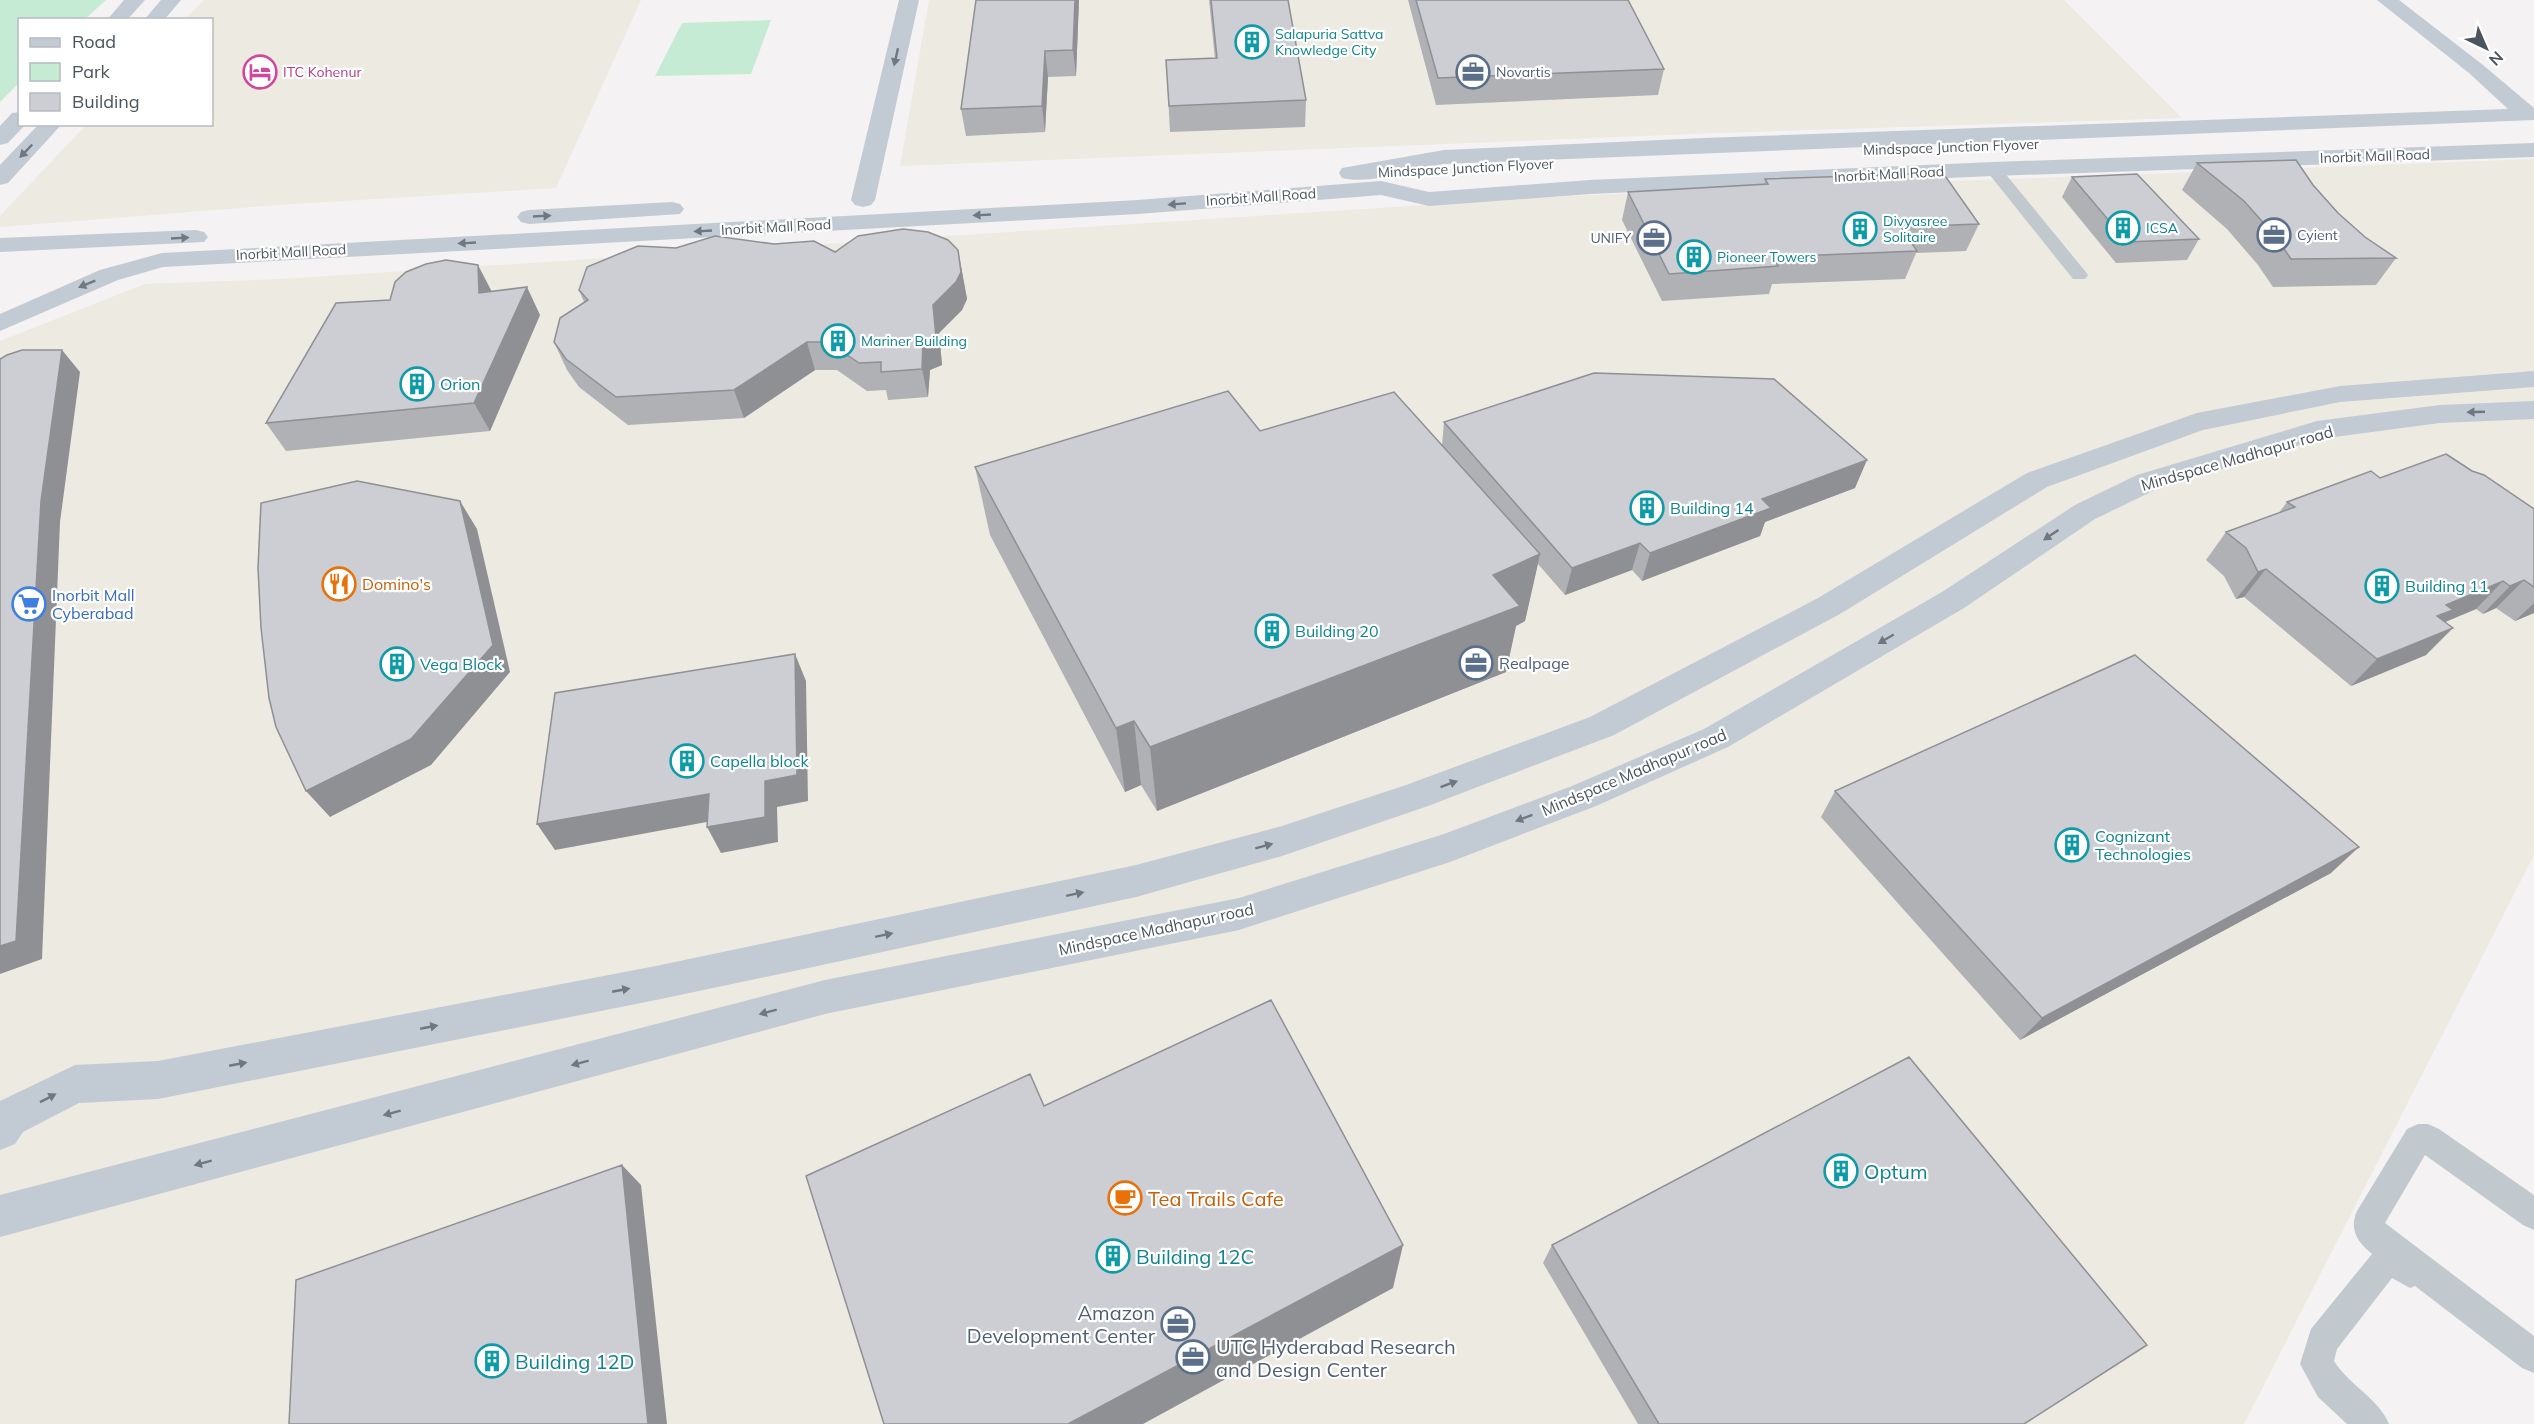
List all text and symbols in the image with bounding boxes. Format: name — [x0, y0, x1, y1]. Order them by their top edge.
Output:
legend — [18, 18, 213, 126]
north arrow — [2456, 18, 2516, 78]
building icon: Salapuria Sattva Knowledge City — [1234, 24, 1270, 60]
place label: Salapuria Sattva Knowledge City — [1275, 25, 1383, 59]
text: Road — [72, 30, 116, 53]
text: N — [2485, 47, 2508, 70]
one-way arrow — [890, 48, 900, 66]
hotel icon: ITC Kohenur — [242, 54, 278, 90]
office icon: Novartis — [1455, 54, 1491, 90]
text: Park — [72, 60, 111, 83]
place label: ITC Kohenur — [283, 63, 363, 81]
place label: Novartis — [1496, 63, 1551, 81]
text: Building — [72, 90, 140, 113]
street label: Mindspace Junction Flyover — [1863, 135, 2040, 159]
one-way arrow — [19, 144, 33, 159]
street label: Inorbit Mall Road — [2320, 145, 2430, 167]
street label: Mindspace Junction Flyover — [1378, 154, 1555, 182]
street label: Inorbit Mall Road — [1833, 162, 1945, 186]
street label: Inorbit Mall Road — [1205, 184, 1317, 210]
one-way arrow — [1167, 199, 1186, 209]
building icon: ICSA — [2105, 210, 2141, 246]
one-way arrow — [972, 211, 991, 220]
building icon: Divyasree Solitaire — [1842, 211, 1878, 247]
one-way arrow — [533, 212, 552, 221]
place label: Divyasree Solitaire — [1883, 212, 1947, 246]
street label: Inorbit Mall Road — [720, 215, 832, 239]
office icon: Cyient — [2256, 217, 2292, 253]
place label: ICSA — [2146, 219, 2179, 237]
office icon: UNIFY — [1636, 220, 1672, 256]
one-way arrow — [694, 226, 713, 235]
place label: Cyient — [2297, 226, 2338, 244]
place label: UNIFY — [1590, 229, 1631, 247]
one-way arrow — [170, 233, 189, 242]
one-way arrow — [457, 238, 476, 247]
building icon: Pioneer Towers — [1676, 239, 1712, 275]
street label: Inorbit Mall Road — [235, 240, 347, 264]
place label: Pioneer Towers — [1717, 248, 1817, 266]
one-way arrow — [77, 279, 95, 289]
building icon: Mariner Building — [820, 323, 856, 359]
place label: Mariner Building — [861, 332, 967, 350]
building icon: Orion — [399, 366, 435, 402]
place label: Orion — [440, 374, 480, 394]
one-way arrow — [2466, 408, 2485, 417]
street label: Mindspace Madhapur road — [2139, 421, 2335, 495]
building icon: Building 14 — [1629, 490, 1665, 526]
place label: Building 14 — [1670, 498, 1754, 518]
one-way arrow — [2044, 529, 2060, 541]
restaurant icon: Domino's — [321, 566, 357, 602]
building icon: Building 11 — [2364, 568, 2400, 604]
place label: Domino's — [362, 574, 431, 594]
place label: Building 11 — [2405, 576, 2489, 596]
place label: Inorbit Mall Cyberabad — [52, 585, 135, 623]
supermarket icon: Inorbit Mall Cyberabad — [11, 586, 47, 622]
building icon: Building 20 — [1254, 613, 1290, 649]
place label: Building 20 — [1295, 621, 1379, 641]
one-way arrow — [1878, 634, 1895, 644]
office icon: Realpage — [1458, 645, 1494, 681]
building icon: Vega Block — [379, 646, 415, 682]
place label: Realpage — [1499, 653, 1570, 673]
place label: Vega Block — [420, 654, 503, 674]
street label: Mindspace Madhapur road — [1538, 724, 1730, 820]
building icon: Capella block — [669, 743, 705, 779]
place label: Capella block — [710, 751, 809, 771]
one-way arrow — [1440, 778, 1458, 788]
one-way arrow — [1515, 814, 1533, 824]
place label: Cognizant Technologies — [2095, 826, 2191, 864]
building icon: Cognizant Technologies — [2054, 827, 2090, 863]
one-way arrow — [1255, 841, 1273, 850]
one-way arrow — [1066, 889, 1085, 898]
street label: Mindspace Madhapur road — [1057, 899, 1255, 959]
one-way arrow — [875, 930, 894, 939]
one-way arrow — [611, 985, 630, 994]
one-way arrow — [759, 1008, 778, 1018]
one-way arrow — [420, 1022, 439, 1031]
one-way arrow — [571, 1058, 589, 1068]
one-way arrow — [229, 1059, 248, 1068]
one-way arrow — [40, 1093, 57, 1103]
one-way arrow — [382, 1109, 400, 1118]
building icon: Optum — [1823, 1153, 1859, 1189]
one-way arrow — [194, 1159, 212, 1169]
place label: Optum — [1864, 1159, 1927, 1184]
cafe icon: Tea Trails Cafe — [1107, 1180, 1143, 1216]
place label: Tea Trails Cafe — [1148, 1186, 1284, 1211]
building icon: Building 12C — [1095, 1238, 1131, 1274]
place label: Building 12C — [1136, 1244, 1254, 1269]
place label: Amazon Development Center — [967, 1300, 1156, 1348]
office icon: Amazon Development Center — [1160, 1306, 1196, 1342]
place label: UTC Hyderabad Research and Design Center — [1216, 1334, 1456, 1382]
office icon: UTC Hyderabad Research and Design Center — [1175, 1339, 1211, 1375]
building icon: Building 12D — [474, 1343, 510, 1379]
place label: Building 12D — [515, 1349, 634, 1374]

